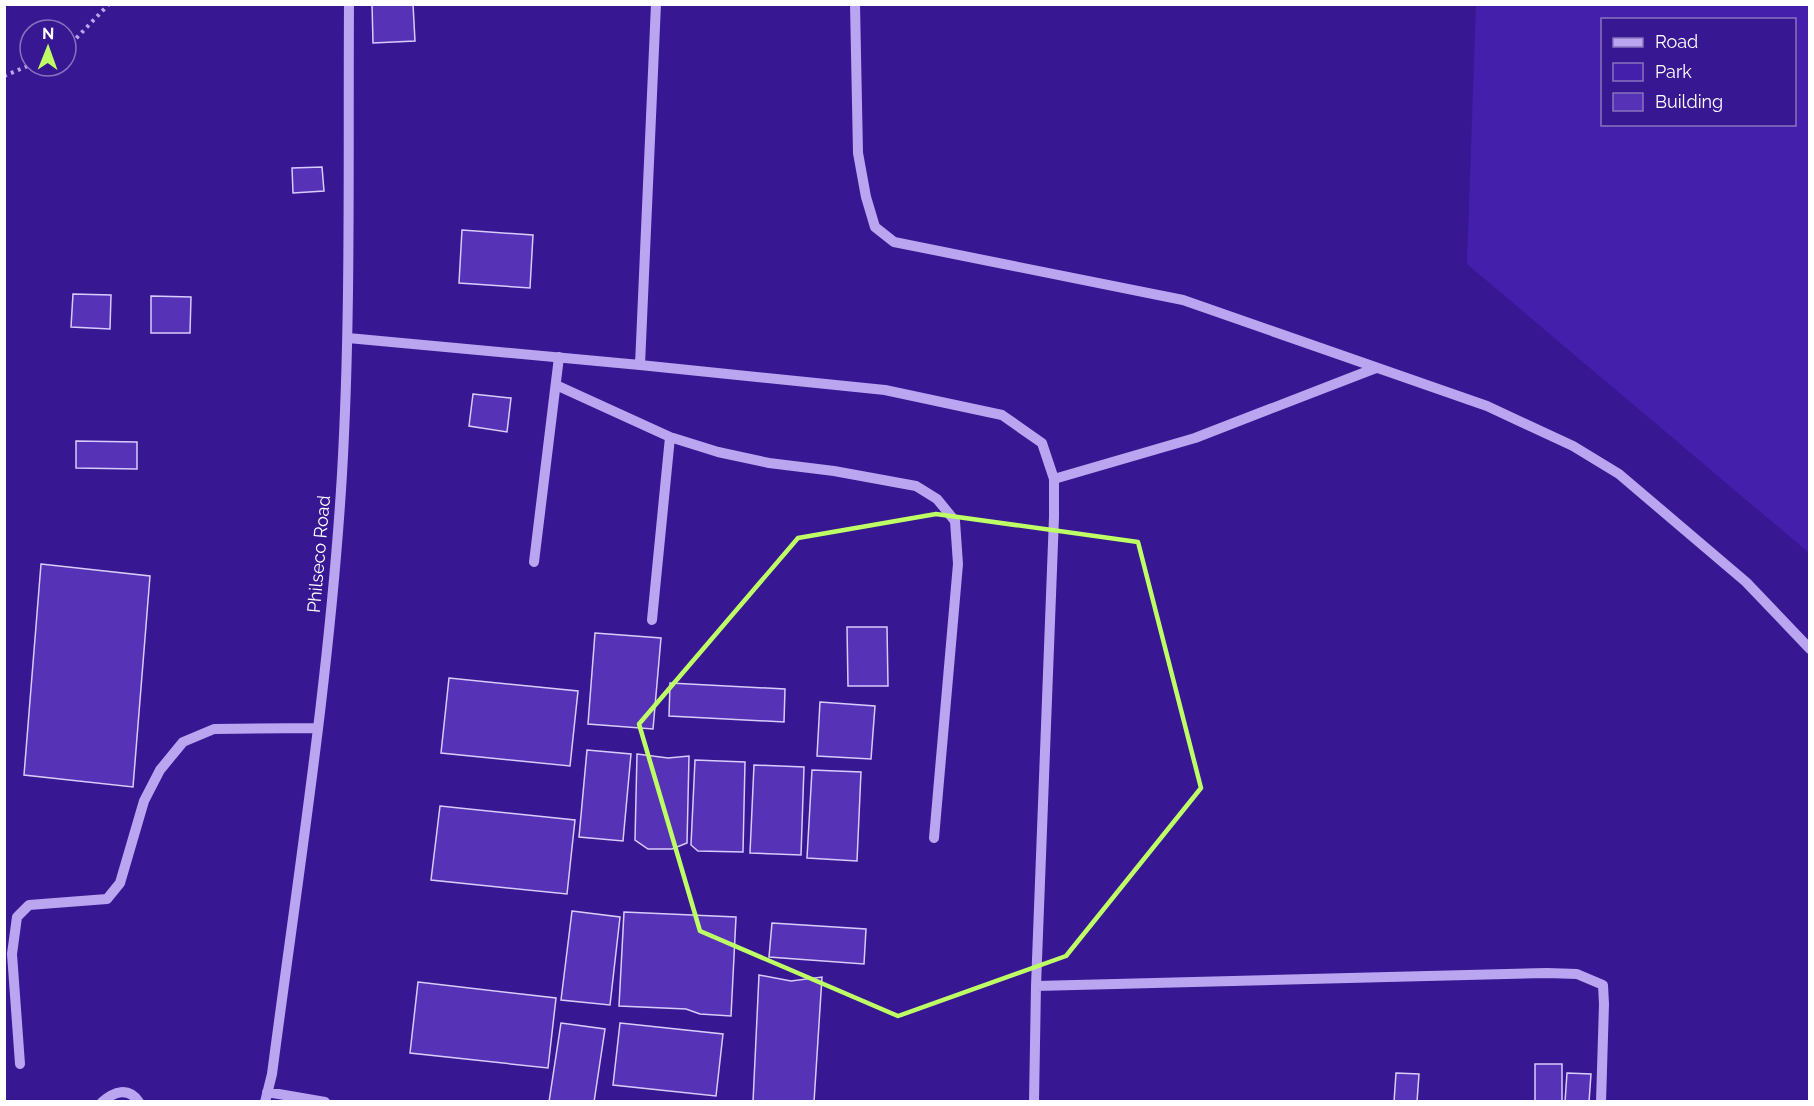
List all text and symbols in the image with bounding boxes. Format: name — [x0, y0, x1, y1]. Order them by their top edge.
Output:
north arrow — [18, 18, 78, 78]
legend — [1601, 18, 1796, 126]
text: N — [42, 24, 55, 43]
text: Road — [1655, 31, 1698, 52]
text: Park — [1655, 61, 1692, 82]
text: Building — [1655, 91, 1723, 112]
street label: Philseco Road — [303, 494, 334, 614]

